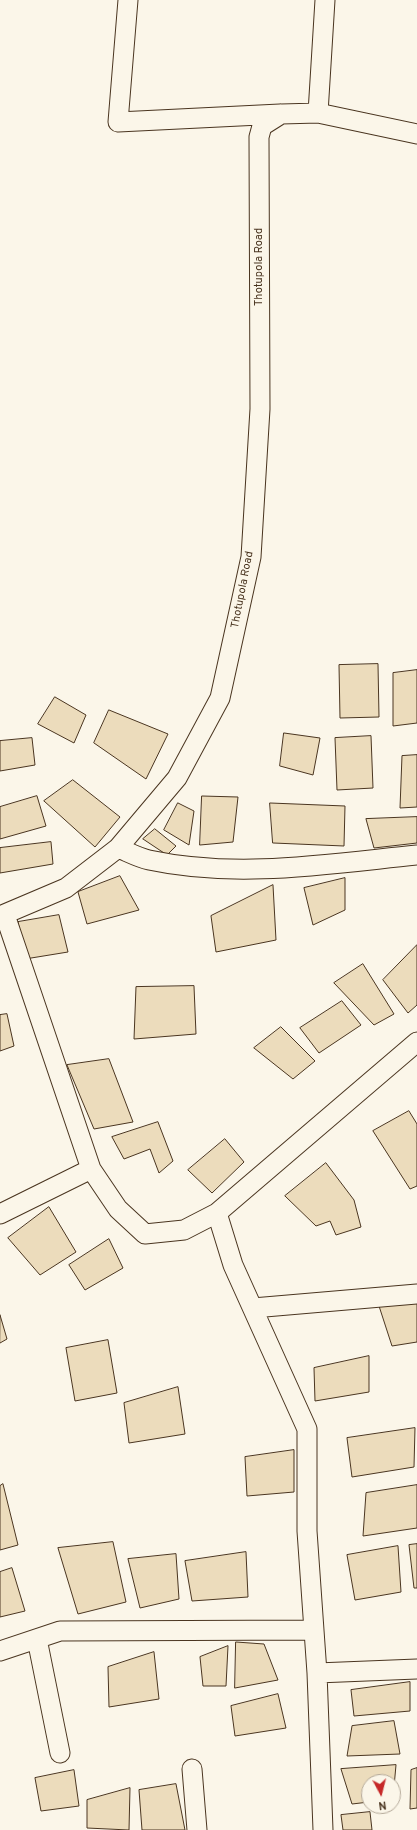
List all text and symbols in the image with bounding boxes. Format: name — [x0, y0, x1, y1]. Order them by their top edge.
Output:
street label: Thotupola Road — [253, 228, 267, 306]
street label: Thotupola Road — [229, 550, 257, 630]
north arrow — [361, 1774, 401, 1814]
text: N — [378, 1797, 387, 1812]

